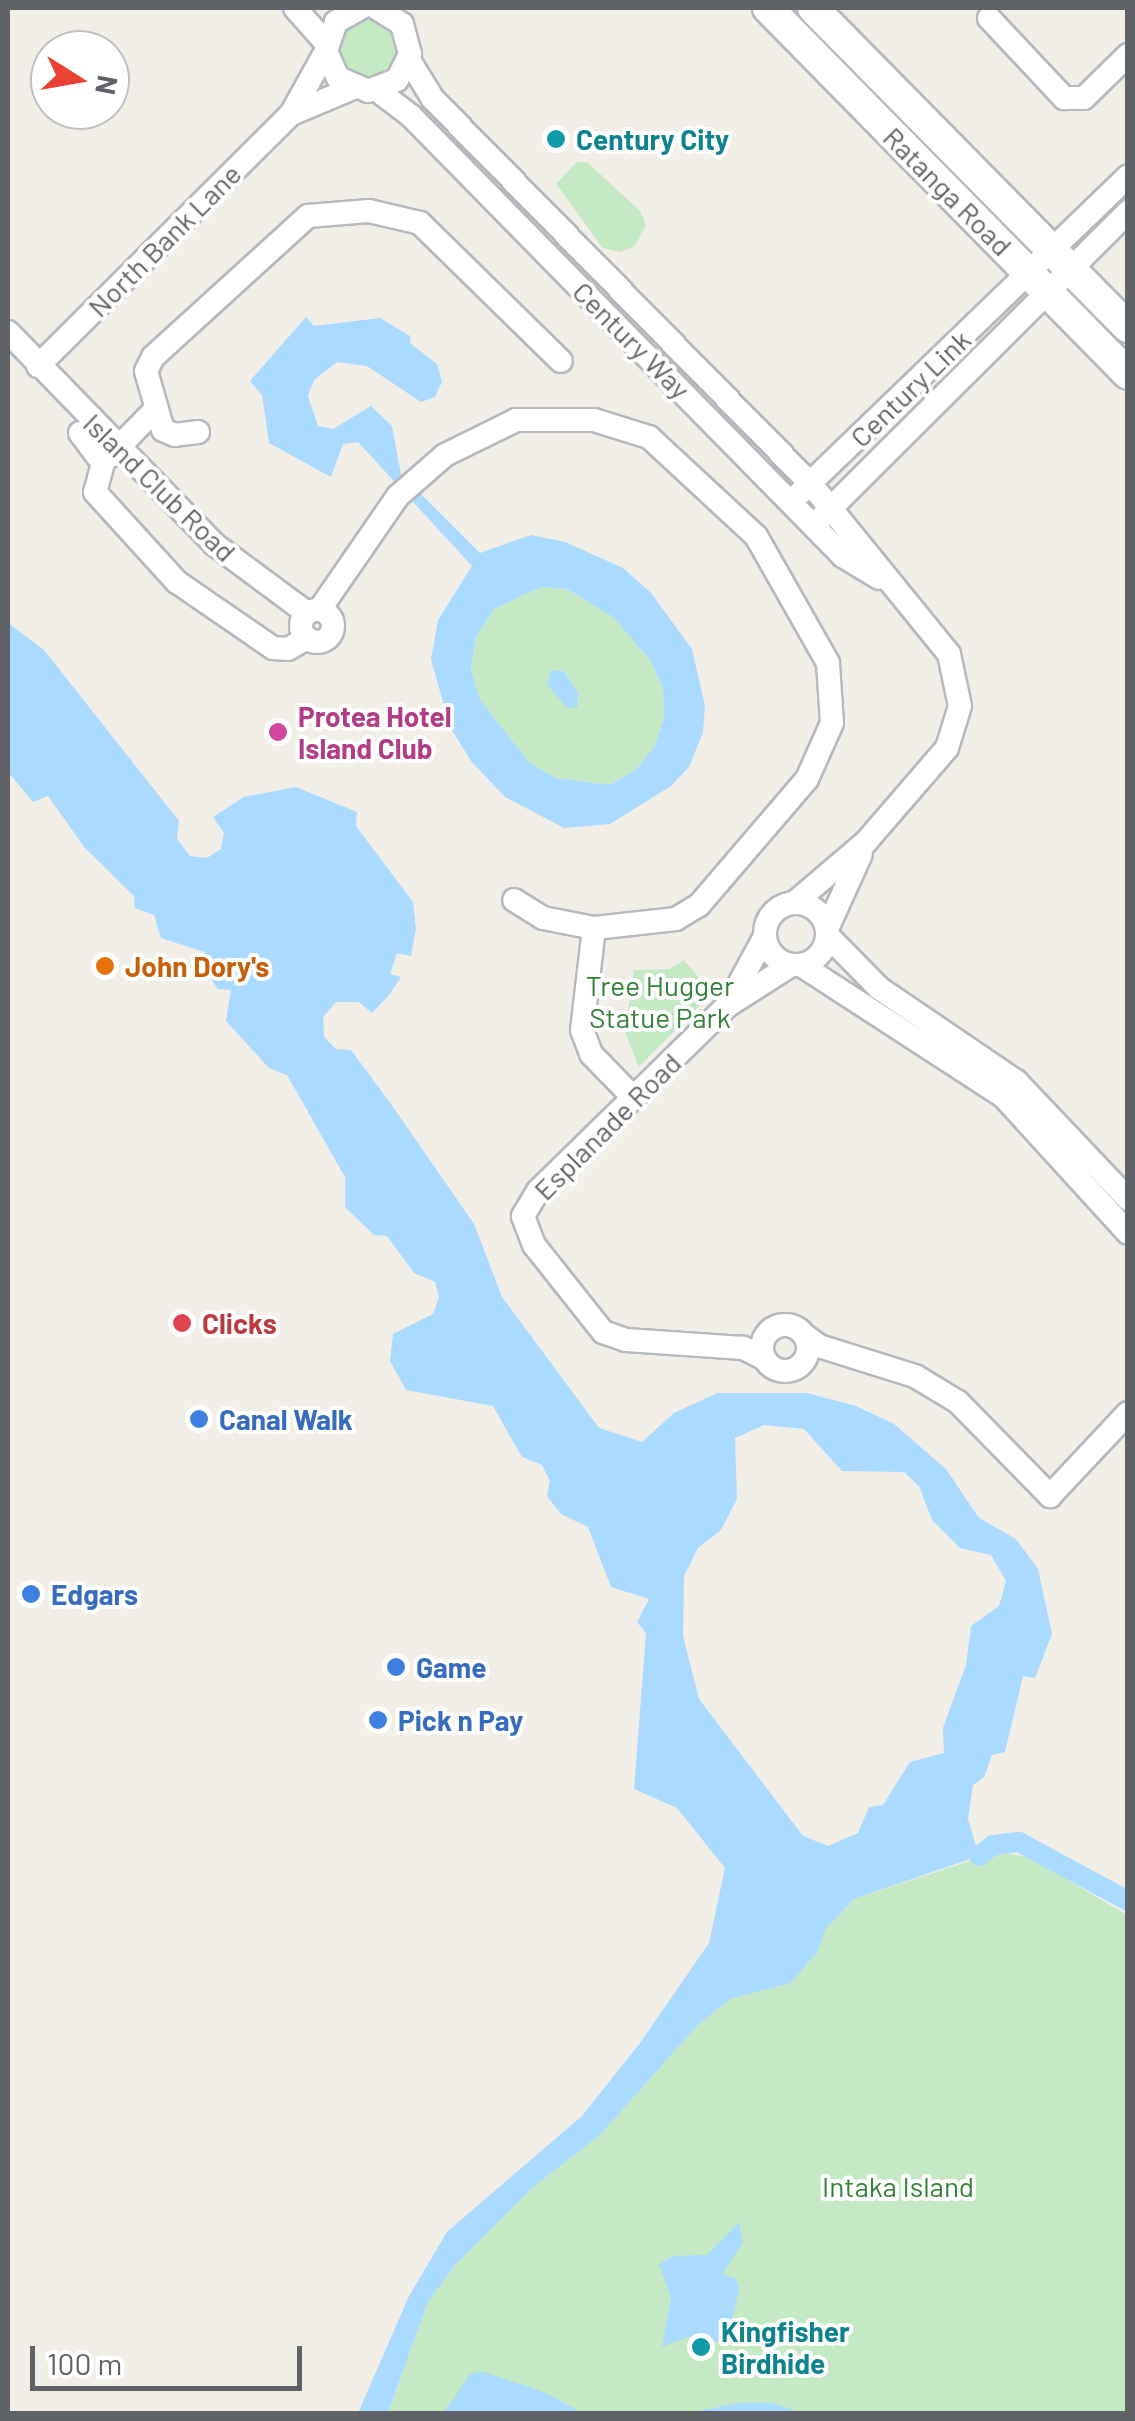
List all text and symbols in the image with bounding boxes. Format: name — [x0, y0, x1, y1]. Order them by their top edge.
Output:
north arrow — [30, 30, 130, 130]
text: N — [89, 73, 126, 98]
street label: Ratanga Road — [877, 120, 1019, 262]
place label: Century City — [576, 122, 729, 156]
marker: Century City — [545, 128, 567, 150]
street label: North Bank Lane — [81, 157, 247, 323]
street label: Century Way — [566, 274, 698, 406]
street label: Century Link — [843, 322, 977, 454]
street label: Island Club Road — [77, 406, 243, 568]
place label: Protea Hotel Island Club — [298, 699, 452, 765]
marker: Protea Hotel Island Club — [267, 721, 289, 743]
place label: John Dory's — [125, 949, 269, 983]
marker: John Dory's — [94, 955, 116, 977]
park label: Tree Hugger Statue Park — [586, 968, 734, 1034]
street label: Esplanade Road — [527, 1046, 687, 1206]
place label: Clicks — [202, 1306, 277, 1340]
marker: Clicks — [171, 1312, 193, 1334]
place label: Canal Walk — [219, 1402, 353, 1436]
marker: Canal Walk — [188, 1408, 210, 1430]
place label: Edgars — [51, 1577, 138, 1611]
marker: Edgars — [20, 1583, 42, 1605]
place label: Game — [416, 1650, 486, 1684]
marker: Game — [385, 1656, 407, 1678]
place label: Pick n Pay — [398, 1703, 523, 1737]
marker: Pick n Pay — [367, 1709, 389, 1731]
park label: Intaka Island — [822, 2169, 974, 2203]
place label: Kingfisher Birdhide — [721, 2314, 850, 2380]
scale bar — [35, 2326, 308, 2388]
marker: Kingfisher Birdhide — [690, 2336, 712, 2358]
text: 100 m — [47, 2345, 122, 2381]

